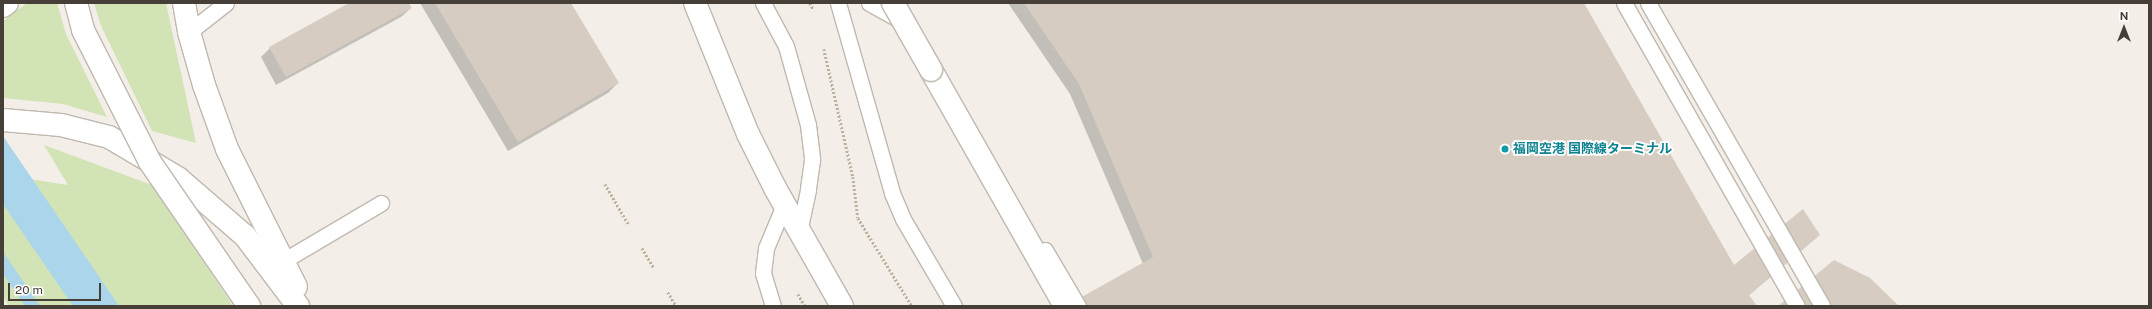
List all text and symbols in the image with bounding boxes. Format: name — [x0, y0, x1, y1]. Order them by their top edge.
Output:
north arrow — [2104, 8, 2144, 48]
text: N — [2120, 10, 2128, 22]
place label: 福岡空港 国際線ターミナル — [1513, 141, 1672, 157]
marker: 福岡空港 国際線ターミナル — [1500, 144, 1510, 154]
scale bar — [10, 275, 103, 301]
text: 20 m — [15, 283, 43, 297]

